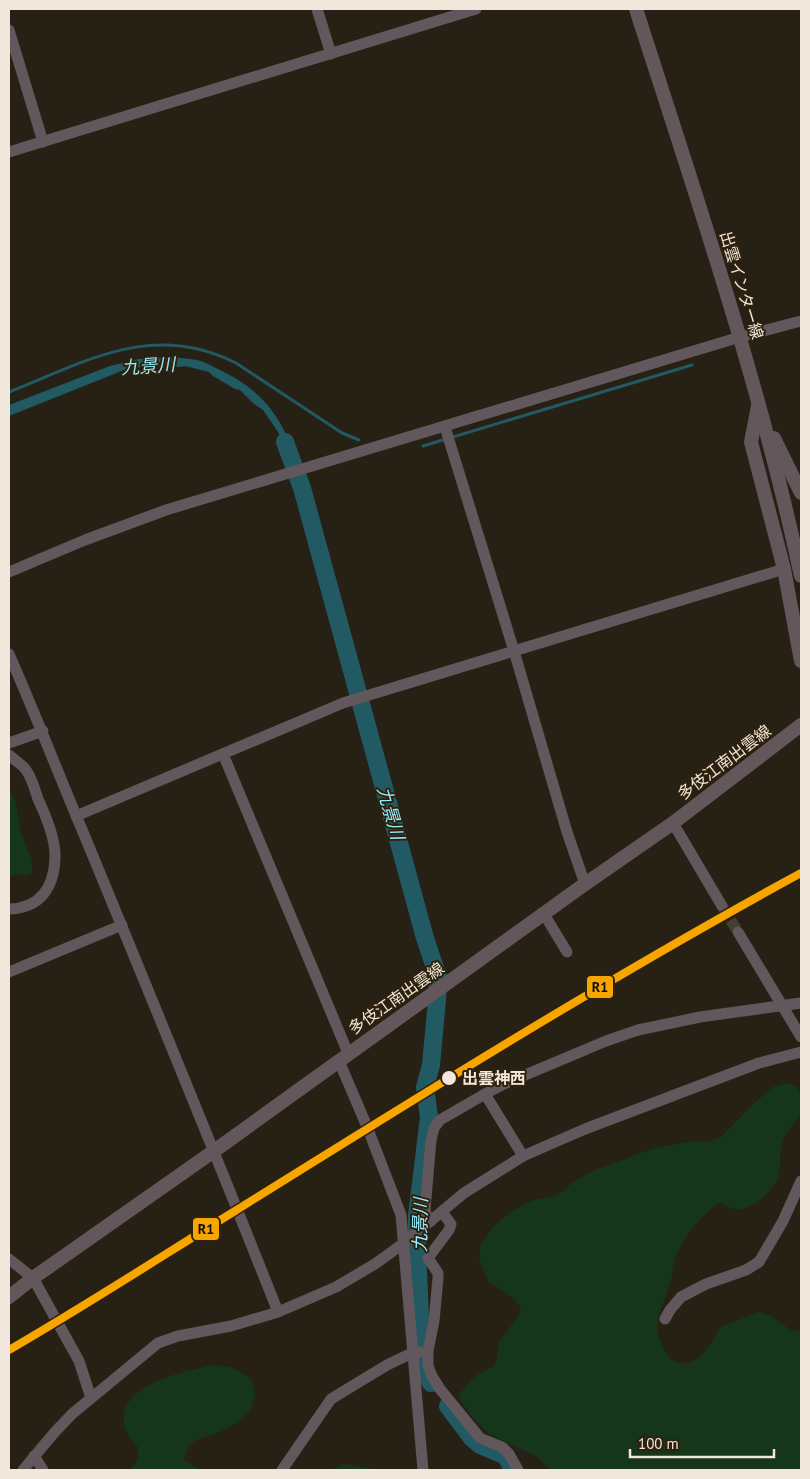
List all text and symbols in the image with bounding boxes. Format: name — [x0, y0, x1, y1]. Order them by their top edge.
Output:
street label: 出雲インター線 — [716, 229, 768, 341]
water label: 九景川 — [120, 353, 178, 379]
street label: 多伎江南出雲線 — [673, 720, 775, 804]
water label: 九景川 — [373, 784, 410, 844]
street label: 多伎江南出雲線 — [344, 958, 448, 1038]
line badge: R1 — [586, 975, 614, 999]
text: R1 — [592, 978, 608, 996]
place label: 出雲神西 — [462, 1068, 526, 1088]
marker: 出雲神西 — [440, 1069, 458, 1087]
water label: 九景川 — [408, 1196, 432, 1252]
line badge: R1 — [192, 1217, 220, 1241]
text: R1 — [198, 1220, 214, 1238]
scale bar — [630, 1426, 774, 1458]
text: 100 m — [638, 1434, 679, 1453]

